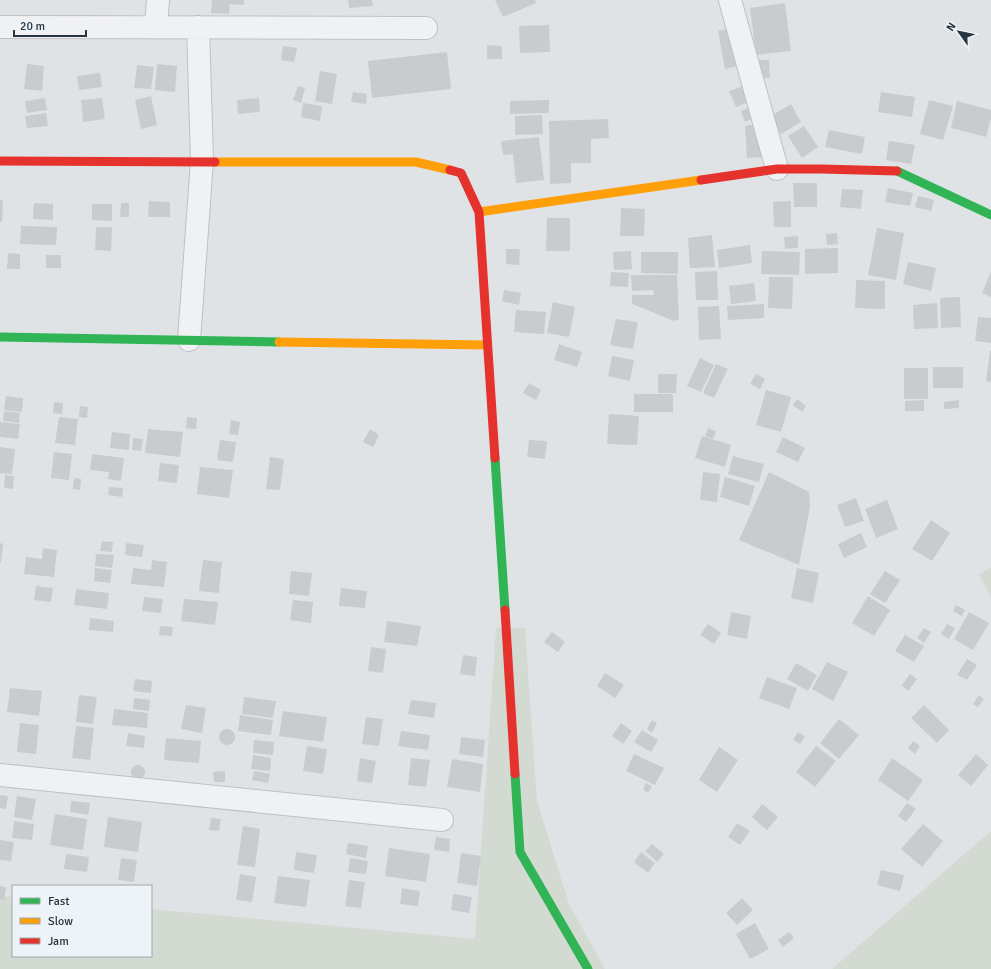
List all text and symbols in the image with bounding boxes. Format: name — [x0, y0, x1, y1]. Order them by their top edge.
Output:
scale bar — [14, 12, 86, 38]
north arrow — [939, 12, 979, 52]
text: 20 m — [20, 19, 45, 34]
text: N — [943, 20, 959, 34]
legend — [12, 885, 152, 957]
text: Fast — [48, 894, 69, 909]
text: Slow — [48, 914, 73, 929]
text: Jam — [48, 934, 69, 949]

